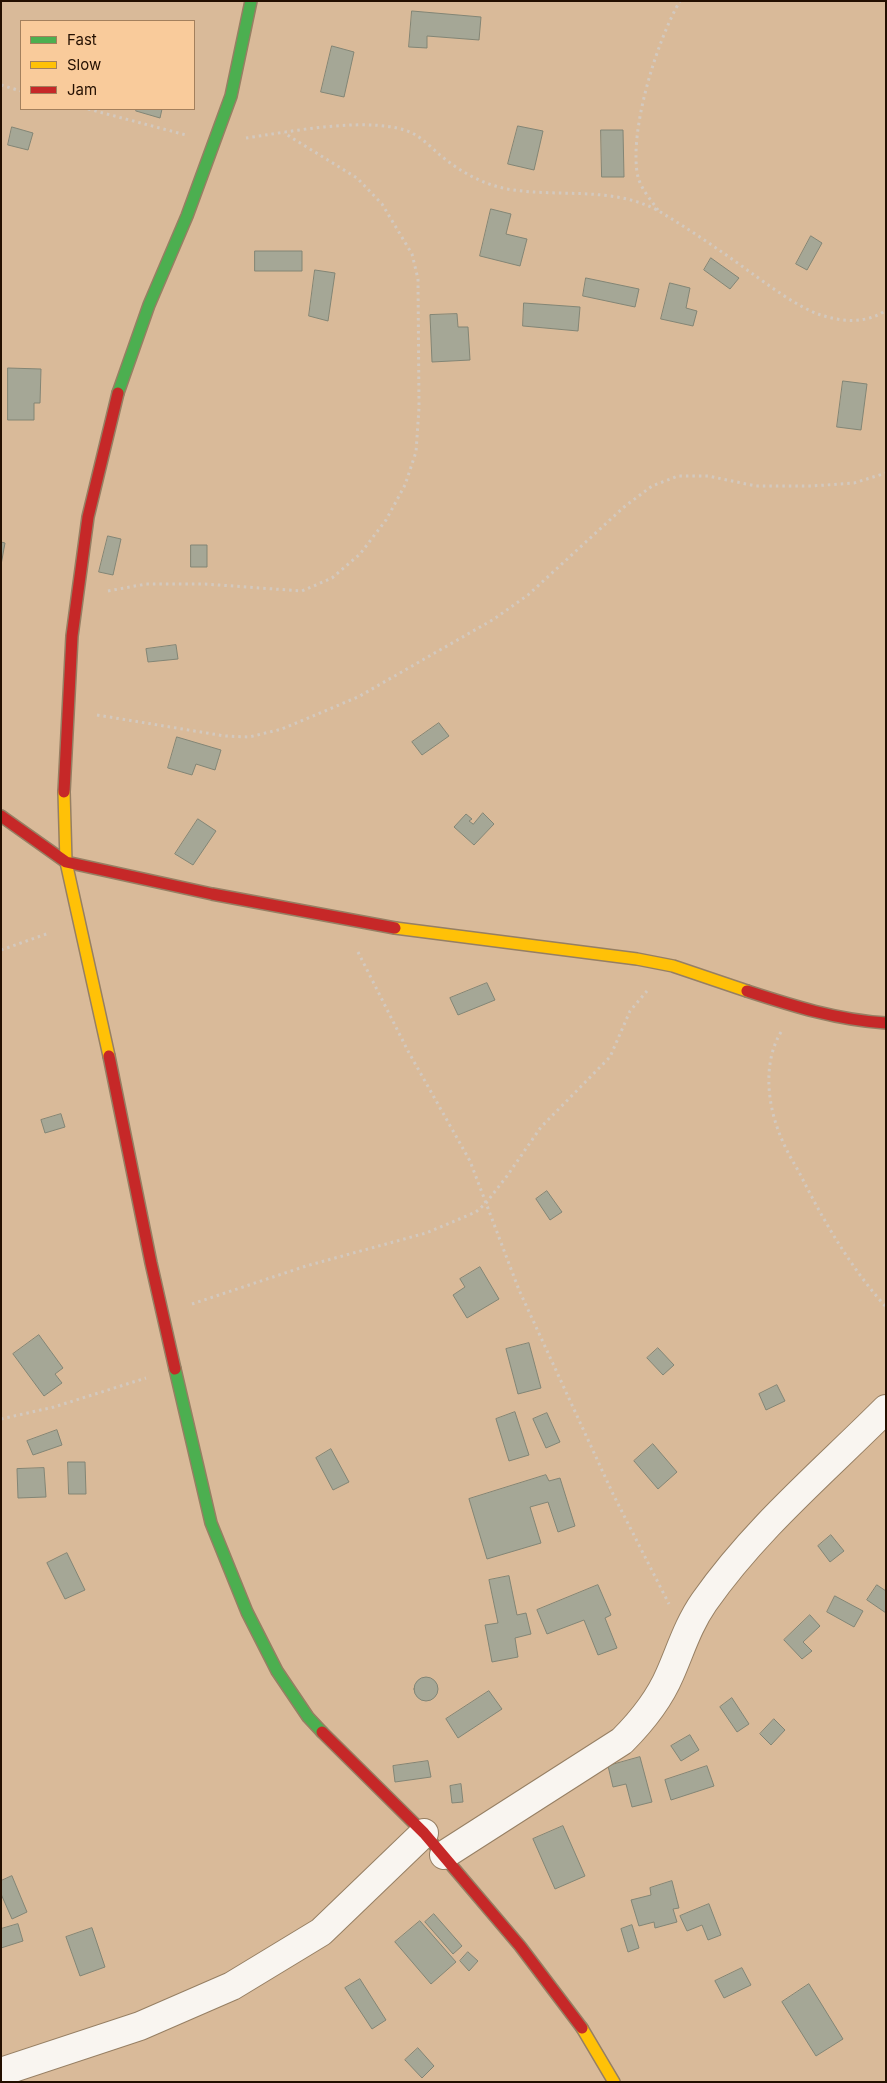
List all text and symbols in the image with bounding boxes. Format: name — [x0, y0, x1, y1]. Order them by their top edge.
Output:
legend — [20, 20, 195, 110]
text: Fast — [67, 30, 97, 49]
text: Slow — [67, 55, 101, 74]
text: Jam — [67, 80, 97, 99]

